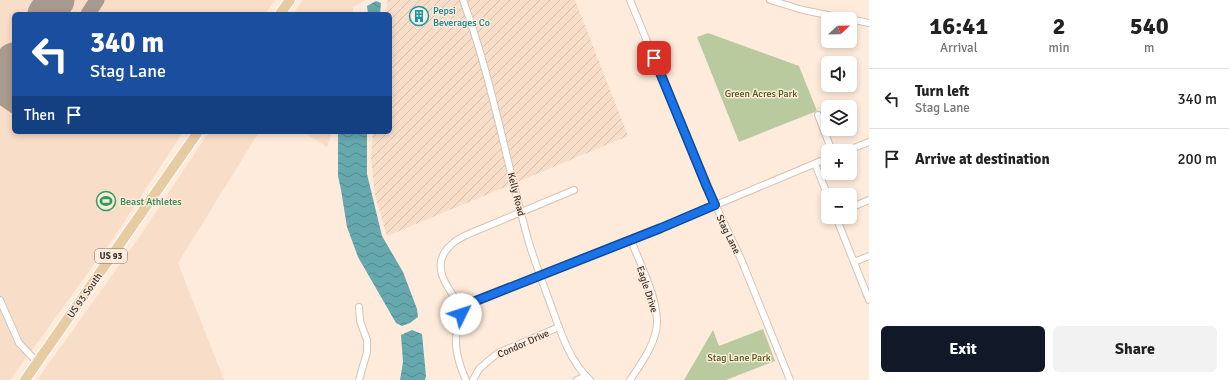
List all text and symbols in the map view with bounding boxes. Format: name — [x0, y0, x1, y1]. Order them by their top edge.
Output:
building icon: Pepsi Beverages Co — [408, 5, 430, 27]
place label: Pepsi Beverages Co — [433, 5, 490, 29]
text: 16:41 — [929, 11, 988, 41]
text: 2 — [1053, 11, 1065, 41]
text: 540 — [1130, 11, 1169, 41]
north arrow — [821, 12, 857, 48]
map controls — [821, 12, 857, 224]
text: 340 m — [90, 26, 164, 60]
icon: left — [24, 28, 76, 80]
text: Arrival — [940, 40, 977, 56]
text: min — [1049, 40, 1070, 56]
text: m — [1144, 40, 1154, 56]
pin — [637, 41, 671, 75]
icon: arrive — [643, 47, 665, 69]
button: sound — [821, 56, 857, 92]
text: Stag Lane — [90, 60, 166, 82]
text: Turn left — [915, 82, 969, 100]
park label: Green Acres Park — [725, 88, 797, 100]
icon: left — [881, 88, 903, 110]
text: 340 m — [1177, 90, 1217, 108]
button: layers — [821, 100, 857, 136]
text: Stag Lane — [915, 100, 970, 116]
icon: arrive — [63, 104, 85, 126]
text: Then — [24, 106, 55, 124]
button: + — [821, 144, 857, 180]
icon: arrive — [881, 148, 903, 170]
text: Arrive at destination — [915, 150, 1050, 168]
text: 200 m — [1177, 150, 1217, 168]
street label: Kelly Road — [505, 171, 527, 217]
button: − — [821, 188, 857, 224]
sports icon: Beast Athletes — [95, 190, 117, 212]
place label: Beast Athletes — [120, 196, 182, 208]
street label: Stag Lane — [713, 213, 743, 256]
road number: US 93 — [95, 249, 127, 263]
street label: Eagle Drive — [634, 264, 660, 314]
street label: US 93 South — [65, 271, 105, 321]
position arrow — [440, 293, 482, 335]
button: Exit — [881, 326, 1045, 372]
button: Share — [1053, 326, 1217, 372]
street label: Condor Drive — [496, 327, 551, 361]
park label: Stag Lane Park — [707, 352, 771, 364]

